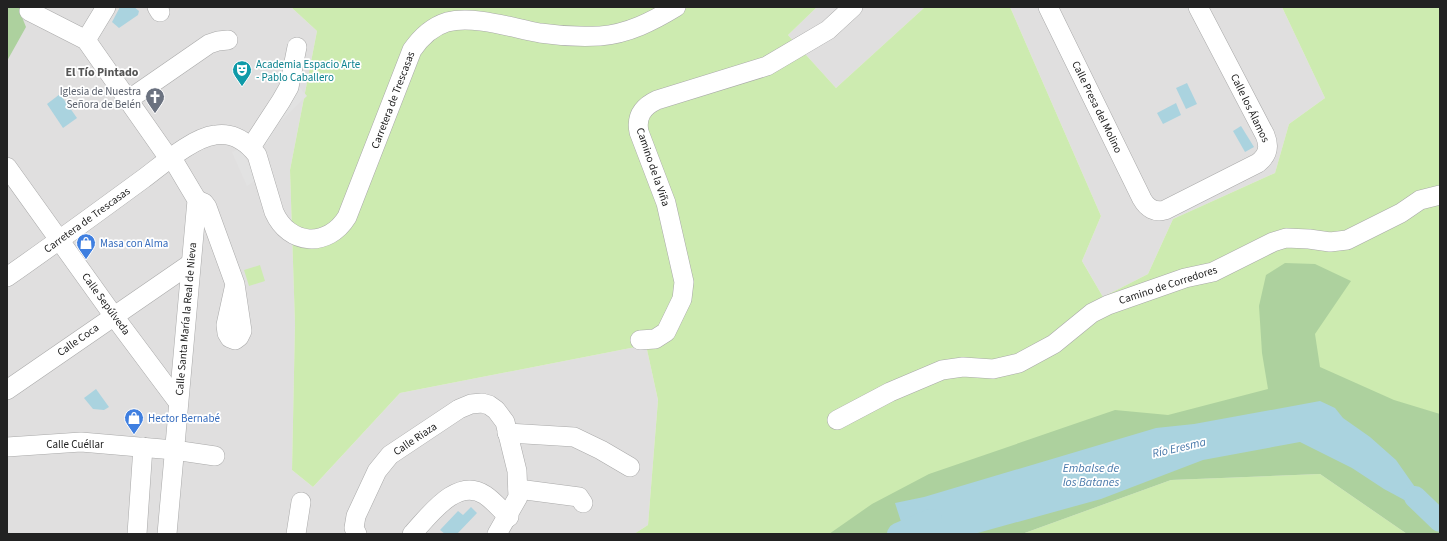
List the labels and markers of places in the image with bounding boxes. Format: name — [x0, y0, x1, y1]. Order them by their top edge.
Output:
place label: Academia Espacio Arte - Pablo Caballero — [256, 57, 361, 85]
theatre icon: Academia Espacio Arte - Pablo Caballero — [231, 59, 253, 87]
place label: Iglesia de Nuestra Señora de Belén — [60, 84, 141, 112]
church icon: Iglesia de Nuestra Señora de Belén — [144, 86, 166, 114]
shop icon: Masa con Alma — [75, 232, 97, 260]
place label: Masa con Alma — [100, 236, 168, 251]
shop icon: Hector Bernabé — [123, 407, 145, 435]
place label: Hector Bernabé — [148, 411, 220, 426]

